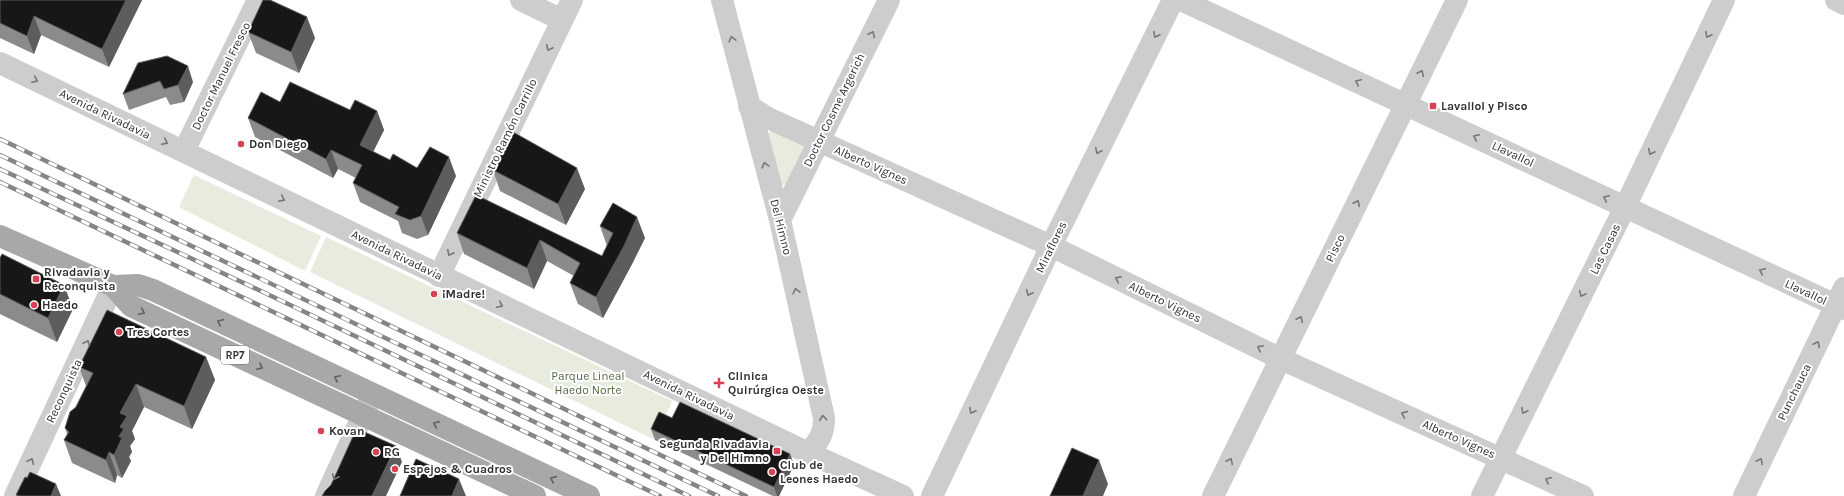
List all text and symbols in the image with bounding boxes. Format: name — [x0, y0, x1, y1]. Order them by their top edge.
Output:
street label: Doctor Manuel Fresco — [189, 20, 253, 132]
one-way arrow — [867, 31, 875, 39]
one-way arrow — [1153, 31, 1161, 38]
one-way arrow — [1705, 31, 1713, 38]
one-way arrow — [728, 36, 737, 43]
one-way arrow — [546, 43, 554, 51]
street label: Doctor Cosme Argerich — [800, 51, 868, 169]
one-way arrow — [1416, 70, 1424, 78]
one-way arrow — [31, 75, 38, 83]
street label: Ministro Ramón Carrillo — [470, 76, 540, 200]
one-way arrow — [1355, 79, 1362, 87]
street label: Avenida Rivadavia — [57, 86, 153, 142]
place label: Lavallol y Pisco — [1441, 99, 1528, 113]
marker: Lavallol y Pisco — [1428, 101, 1438, 111]
one-way arrow — [1473, 134, 1480, 142]
one-way arrow — [161, 137, 168, 145]
place label: Don Diego — [249, 137, 307, 151]
street label: Llavallol — [1490, 138, 1536, 170]
marker: Don Diego — [236, 139, 246, 149]
street label: Alberto Vignes — [832, 143, 910, 187]
one-way arrow — [1095, 147, 1103, 155]
one-way arrow — [1648, 148, 1656, 156]
one-way arrow — [761, 162, 770, 169]
one-way arrow — [278, 194, 285, 202]
one-way arrow — [1603, 195, 1611, 203]
street label: Del Himno — [767, 198, 795, 256]
one-way arrow — [1353, 199, 1360, 207]
street label: Miraflores — [1033, 219, 1069, 275]
street label: Las Casas — [1587, 221, 1623, 277]
street label: Avenida Rivadavia — [349, 227, 445, 283]
street label: Pisco — [1322, 232, 1348, 264]
one-way arrow — [447, 249, 455, 256]
place label: Rivadavia y Reconquista — [44, 265, 116, 293]
one-way arrow — [1759, 268, 1766, 276]
marker: Rivadavia y Reconquista — [31, 274, 41, 284]
one-way arrow — [1115, 276, 1122, 284]
street label: Llavallol — [1783, 276, 1829, 308]
street label: Alberto Vignes — [1127, 278, 1203, 326]
place label: ¡Madre! — [442, 287, 485, 301]
one-way arrow — [792, 288, 800, 294]
marker: ¡Madre! — [429, 289, 439, 299]
one-way arrow — [1026, 289, 1034, 297]
one-way arrow — [1579, 290, 1587, 298]
place label: Haedo — [42, 298, 78, 312]
marker: Haedo — [29, 300, 39, 310]
one-way arrow — [495, 300, 503, 308]
one-way arrow — [139, 307, 146, 315]
one-way arrow — [1295, 316, 1303, 324]
one-way arrow — [217, 319, 224, 327]
place label: Tres Cortes — [127, 325, 189, 339]
marker: Tres Cortes — [114, 327, 124, 337]
one-way arrow — [82, 340, 90, 347]
one-way arrow — [1812, 340, 1820, 348]
one-way arrow — [1257, 345, 1264, 353]
road number: RP7 — [221, 346, 249, 364]
street label: Reconquista — [43, 357, 85, 425]
street label: Punchauca — [1774, 361, 1814, 423]
one-way arrow — [256, 362, 263, 370]
street label: Avenida Rivadavia — [641, 367, 737, 423]
park label: Parque Lineal Haedo Norte — [551, 369, 625, 397]
place label: Clinica Quirúrgica Oeste — [728, 369, 824, 397]
one-way arrow — [334, 375, 342, 383]
marker: Clinica Quirúrgica Oeste — [713, 377, 725, 389]
one-way arrow — [970, 406, 977, 414]
one-way arrow — [1521, 407, 1529, 414]
one-way arrow — [1401, 411, 1408, 419]
one-way arrow — [819, 415, 828, 421]
street label: Alberto Vignes — [1420, 417, 1498, 461]
one-way arrow — [432, 421, 440, 429]
place label: Kovan — [329, 424, 364, 438]
marker: Kovan — [316, 426, 326, 436]
place label: Segunda Rivadavia y Del Himno — [659, 437, 769, 465]
place label: RG — [384, 445, 400, 459]
marker: Segunda Rivadavia y Del Himno — [772, 446, 782, 456]
marker: RG — [371, 447, 381, 457]
one-way arrow — [27, 457, 35, 464]
place label: Club de Leones Haedo — [780, 458, 858, 486]
one-way arrow — [1225, 458, 1233, 465]
one-way arrow — [1756, 458, 1763, 465]
place label: Espejos & Cuadros — [403, 462, 512, 476]
marker: Espejos & Cuadros — [390, 464, 400, 474]
marker: Club de Leones Haedo — [767, 467, 777, 477]
one-way arrow — [332, 472, 340, 480]
one-way arrow — [550, 476, 558, 484]
one-way arrow — [1544, 477, 1552, 485]

